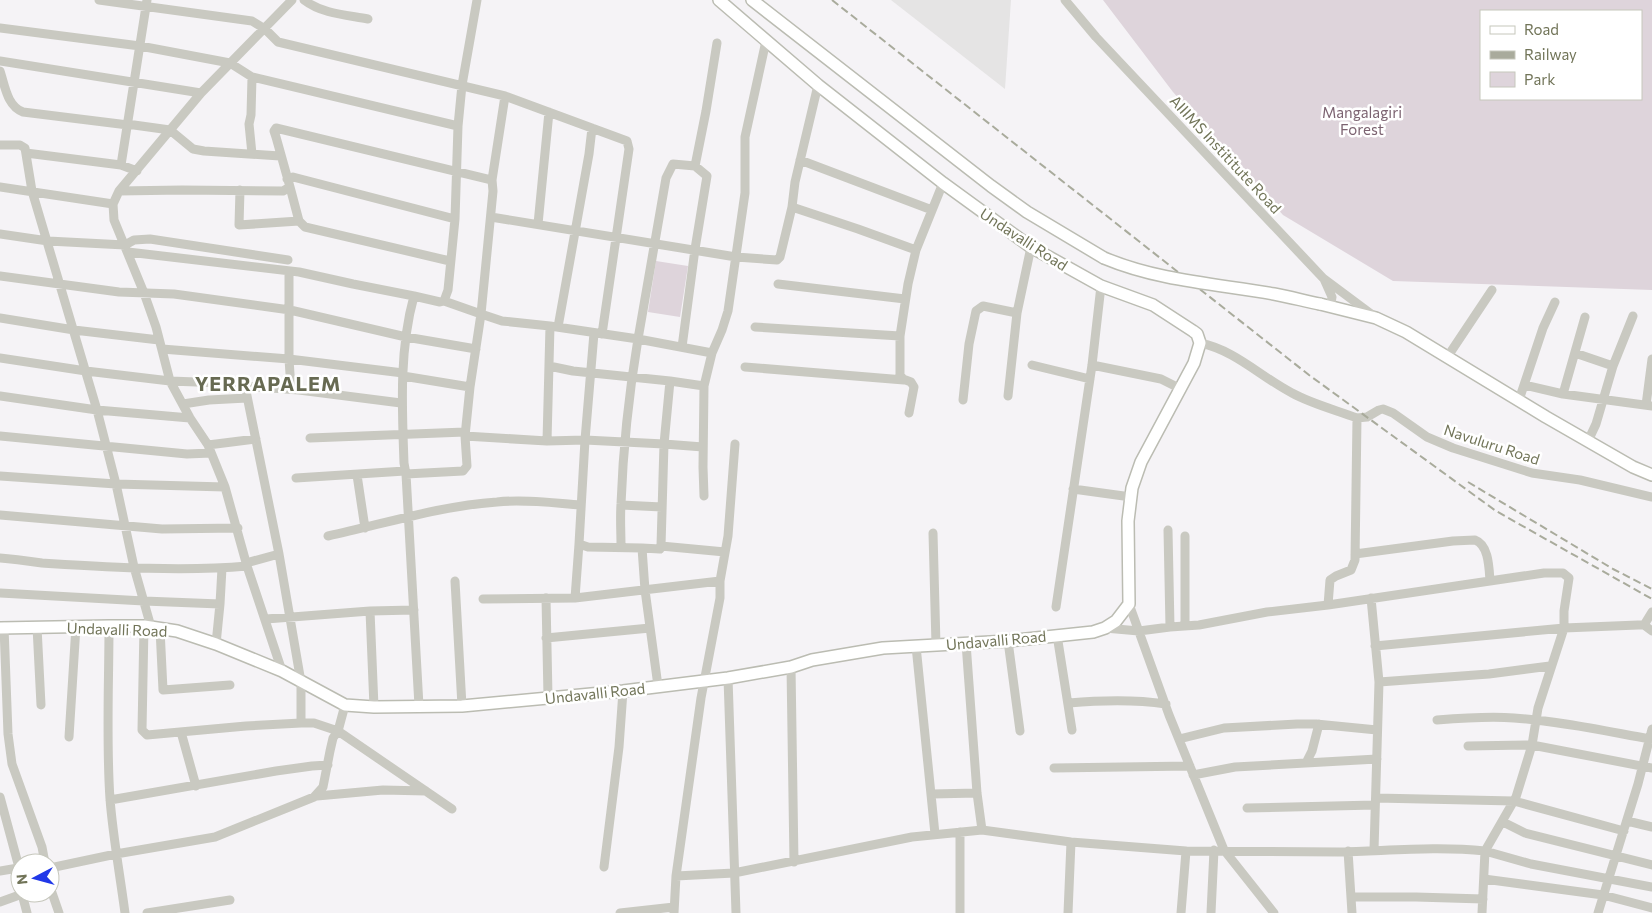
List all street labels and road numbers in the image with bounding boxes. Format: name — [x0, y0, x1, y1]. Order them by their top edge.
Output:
street label: AIIIMS Instititute Road — [1167, 91, 1285, 217]
street label: Undavalli Road — [977, 204, 1071, 274]
street label: Navuluru Road — [1442, 420, 1542, 468]
street label: Undavalli Road — [66, 618, 168, 640]
street label: Undavalli Road — [945, 627, 1047, 653]
street label: Undavalli Road — [544, 679, 646, 707]

